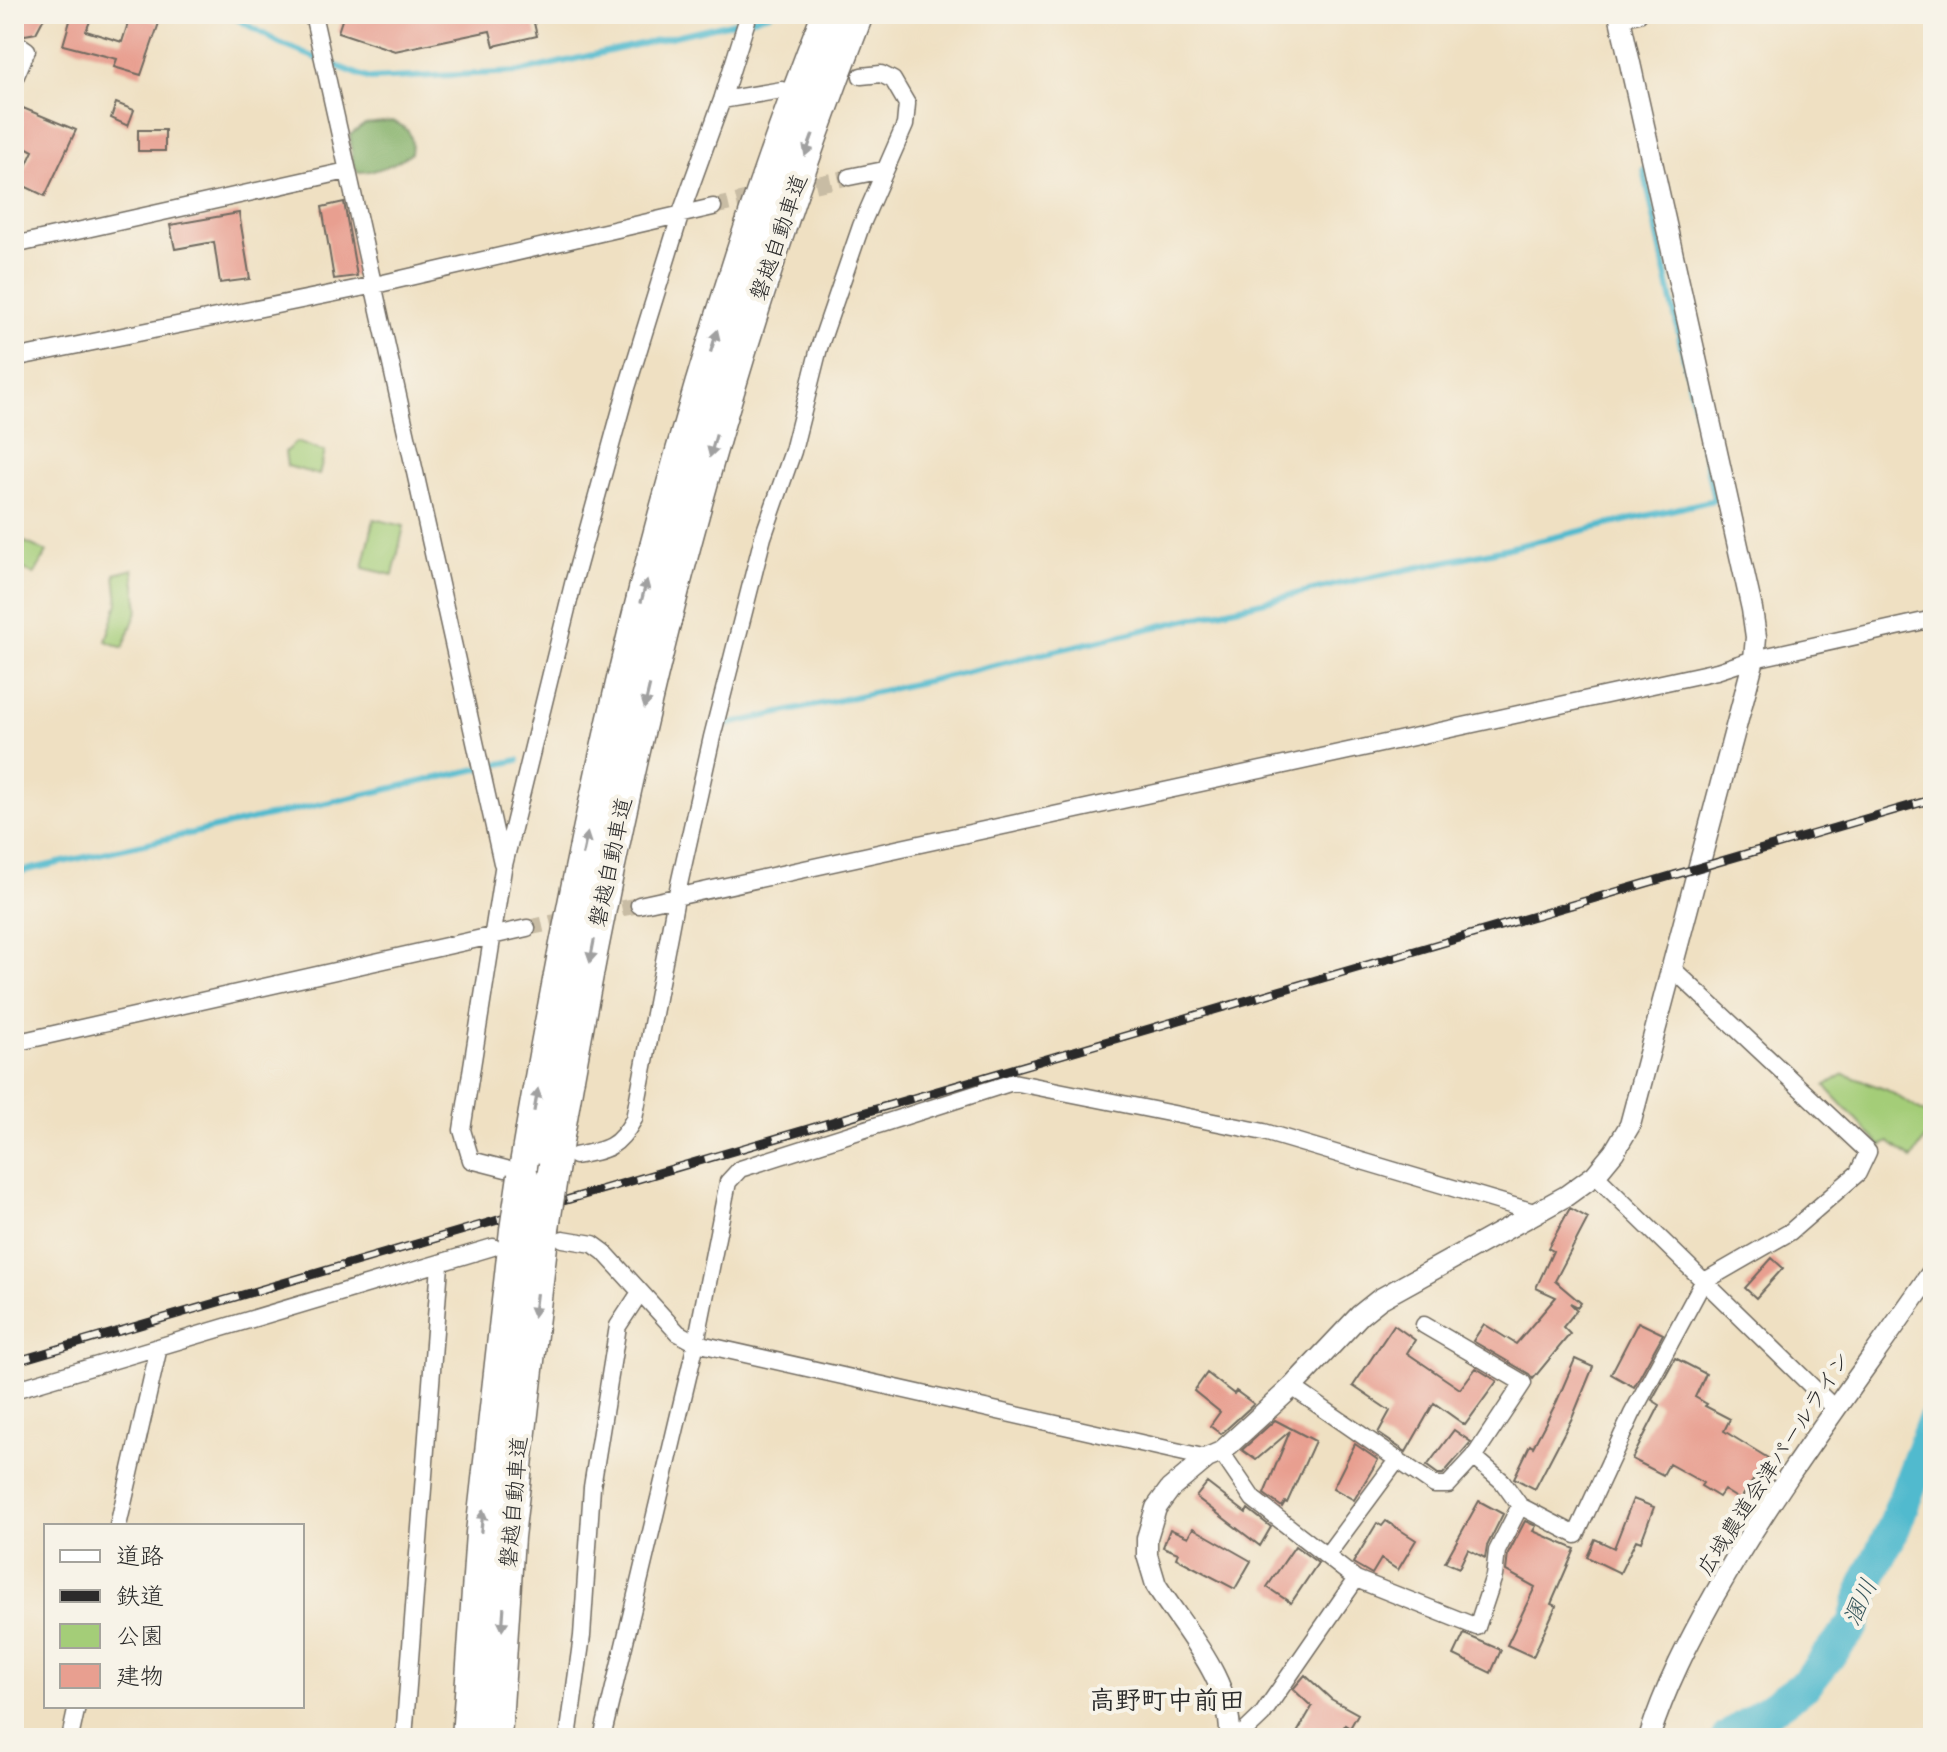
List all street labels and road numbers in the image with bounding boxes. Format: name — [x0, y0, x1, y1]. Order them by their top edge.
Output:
street label: 磐越自動車道 — [743, 170, 814, 304]
street label: 磐越自動車道 — [583, 795, 638, 930]
street label: 広域農道会津パールライン — [1690, 1346, 1857, 1581]
street label: 磐越自動車道 — [493, 1435, 534, 1569]

